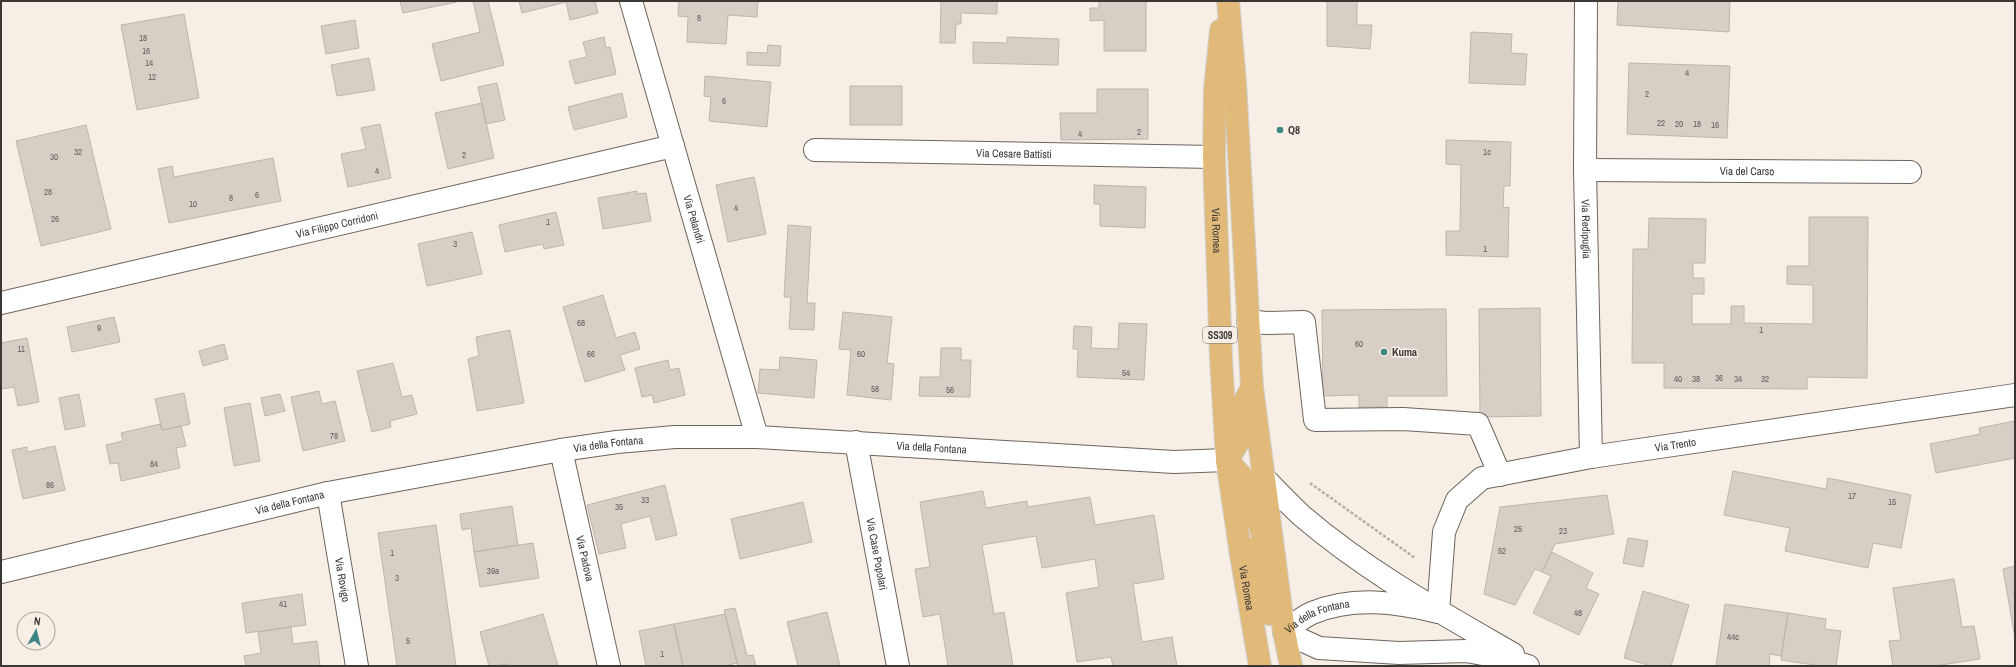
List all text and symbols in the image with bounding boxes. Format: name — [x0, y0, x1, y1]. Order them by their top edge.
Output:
house number: 8 — [697, 12, 701, 24]
house number: 18 — [139, 32, 147, 44]
house number: 16 — [142, 45, 150, 57]
house number: 14 — [145, 57, 153, 69]
house number: 4 — [1685, 67, 1689, 79]
house number: 12 — [148, 71, 156, 83]
house number: 2 — [1645, 88, 1649, 100]
house number: 6 — [722, 95, 726, 107]
house number: 22 — [1657, 117, 1665, 129]
house number: 20 — [1675, 118, 1683, 130]
house number: 18 — [1693, 118, 1701, 130]
house number: 16 — [1711, 119, 1719, 131]
place label: Q8 — [1288, 123, 1300, 137]
marker: Q8 — [1275, 125, 1285, 135]
house number: 2 — [1137, 126, 1141, 138]
house number: 4 — [1078, 128, 1082, 140]
house number: 32 — [74, 146, 82, 158]
street label: Via Cesare Battisti — [976, 146, 1052, 161]
house number: 1c — [1483, 146, 1491, 158]
house number: 2 — [462, 149, 466, 161]
house number: 30 — [50, 151, 58, 163]
street label: Via del Carso — [1720, 164, 1774, 178]
house number: 4 — [375, 165, 379, 177]
house number: 28 — [44, 186, 52, 198]
house number: 6 — [255, 189, 259, 201]
house number: 8 — [229, 192, 233, 204]
street label: Via Pelandri — [680, 193, 708, 245]
house number: 10 — [189, 198, 197, 210]
street label: Via Redipuglia — [1579, 199, 1594, 259]
house number: 4 — [734, 202, 738, 214]
street label: Via Filippo Corridoni — [295, 208, 379, 241]
street label: Via Romea — [1209, 208, 1224, 253]
house number: 26 — [51, 213, 59, 225]
house number: 1 — [546, 216, 550, 228]
house number: 3 — [453, 238, 457, 250]
house number: 1 — [1483, 243, 1487, 255]
house number: 68 — [577, 317, 585, 329]
house number: 9 — [97, 322, 101, 334]
house number: 1 — [1759, 324, 1763, 336]
road number: SS309 — [1203, 327, 1237, 343]
house number: 60 — [1355, 338, 1363, 350]
house number: 11 — [17, 343, 25, 355]
place label: Kuma — [1392, 345, 1417, 359]
marker: Kuma — [1379, 347, 1389, 357]
house number: 66 — [587, 348, 595, 360]
house number: 60 — [857, 348, 865, 360]
house number: 54 — [1122, 367, 1130, 379]
house number: 36 — [1715, 372, 1723, 384]
house number: 40 — [1674, 373, 1682, 385]
house number: 38 — [1692, 373, 1700, 385]
house number: 34 — [1734, 373, 1742, 385]
house number: 32 — [1761, 373, 1769, 385]
house number: 58 — [871, 383, 879, 395]
house number: 56 — [946, 384, 954, 396]
house number: 78 — [330, 430, 338, 442]
street label: Via della Fontana — [572, 433, 644, 455]
street label: Via Trento — [1654, 435, 1697, 455]
street label: Via della Fontana — [896, 438, 967, 457]
house number: 84 — [150, 458, 158, 470]
house number: 86 — [46, 479, 54, 491]
street label: Via della Fontana — [254, 487, 326, 517]
house number: 17 — [1848, 490, 1856, 502]
house number: 33 — [641, 494, 649, 506]
house number: 15 — [1888, 496, 1896, 508]
house number: 35 — [615, 501, 623, 513]
street label: Via Case Popolari — [863, 517, 891, 591]
house number: 25 — [1514, 523, 1522, 535]
house number: 23 — [1559, 525, 1567, 537]
street label: Via Padova — [573, 534, 597, 583]
house number: 52 — [1498, 545, 1506, 557]
house number: 1 — [390, 547, 394, 559]
street label: Via Rovigo — [332, 557, 353, 603]
street label: Via Romea — [1236, 564, 1257, 611]
house number: 39a — [487, 565, 499, 577]
house number: 3 — [395, 572, 399, 584]
street label: Via della Fontana — [1282, 596, 1350, 636]
house number: 41 — [279, 598, 287, 610]
house number: 48 — [1574, 607, 1582, 619]
north arrow — [16, 611, 56, 651]
text: N — [33, 614, 42, 628]
house number: 44c — [1727, 631, 1739, 643]
house number: 5 — [406, 635, 410, 647]
house number: 1 — [660, 648, 664, 660]

